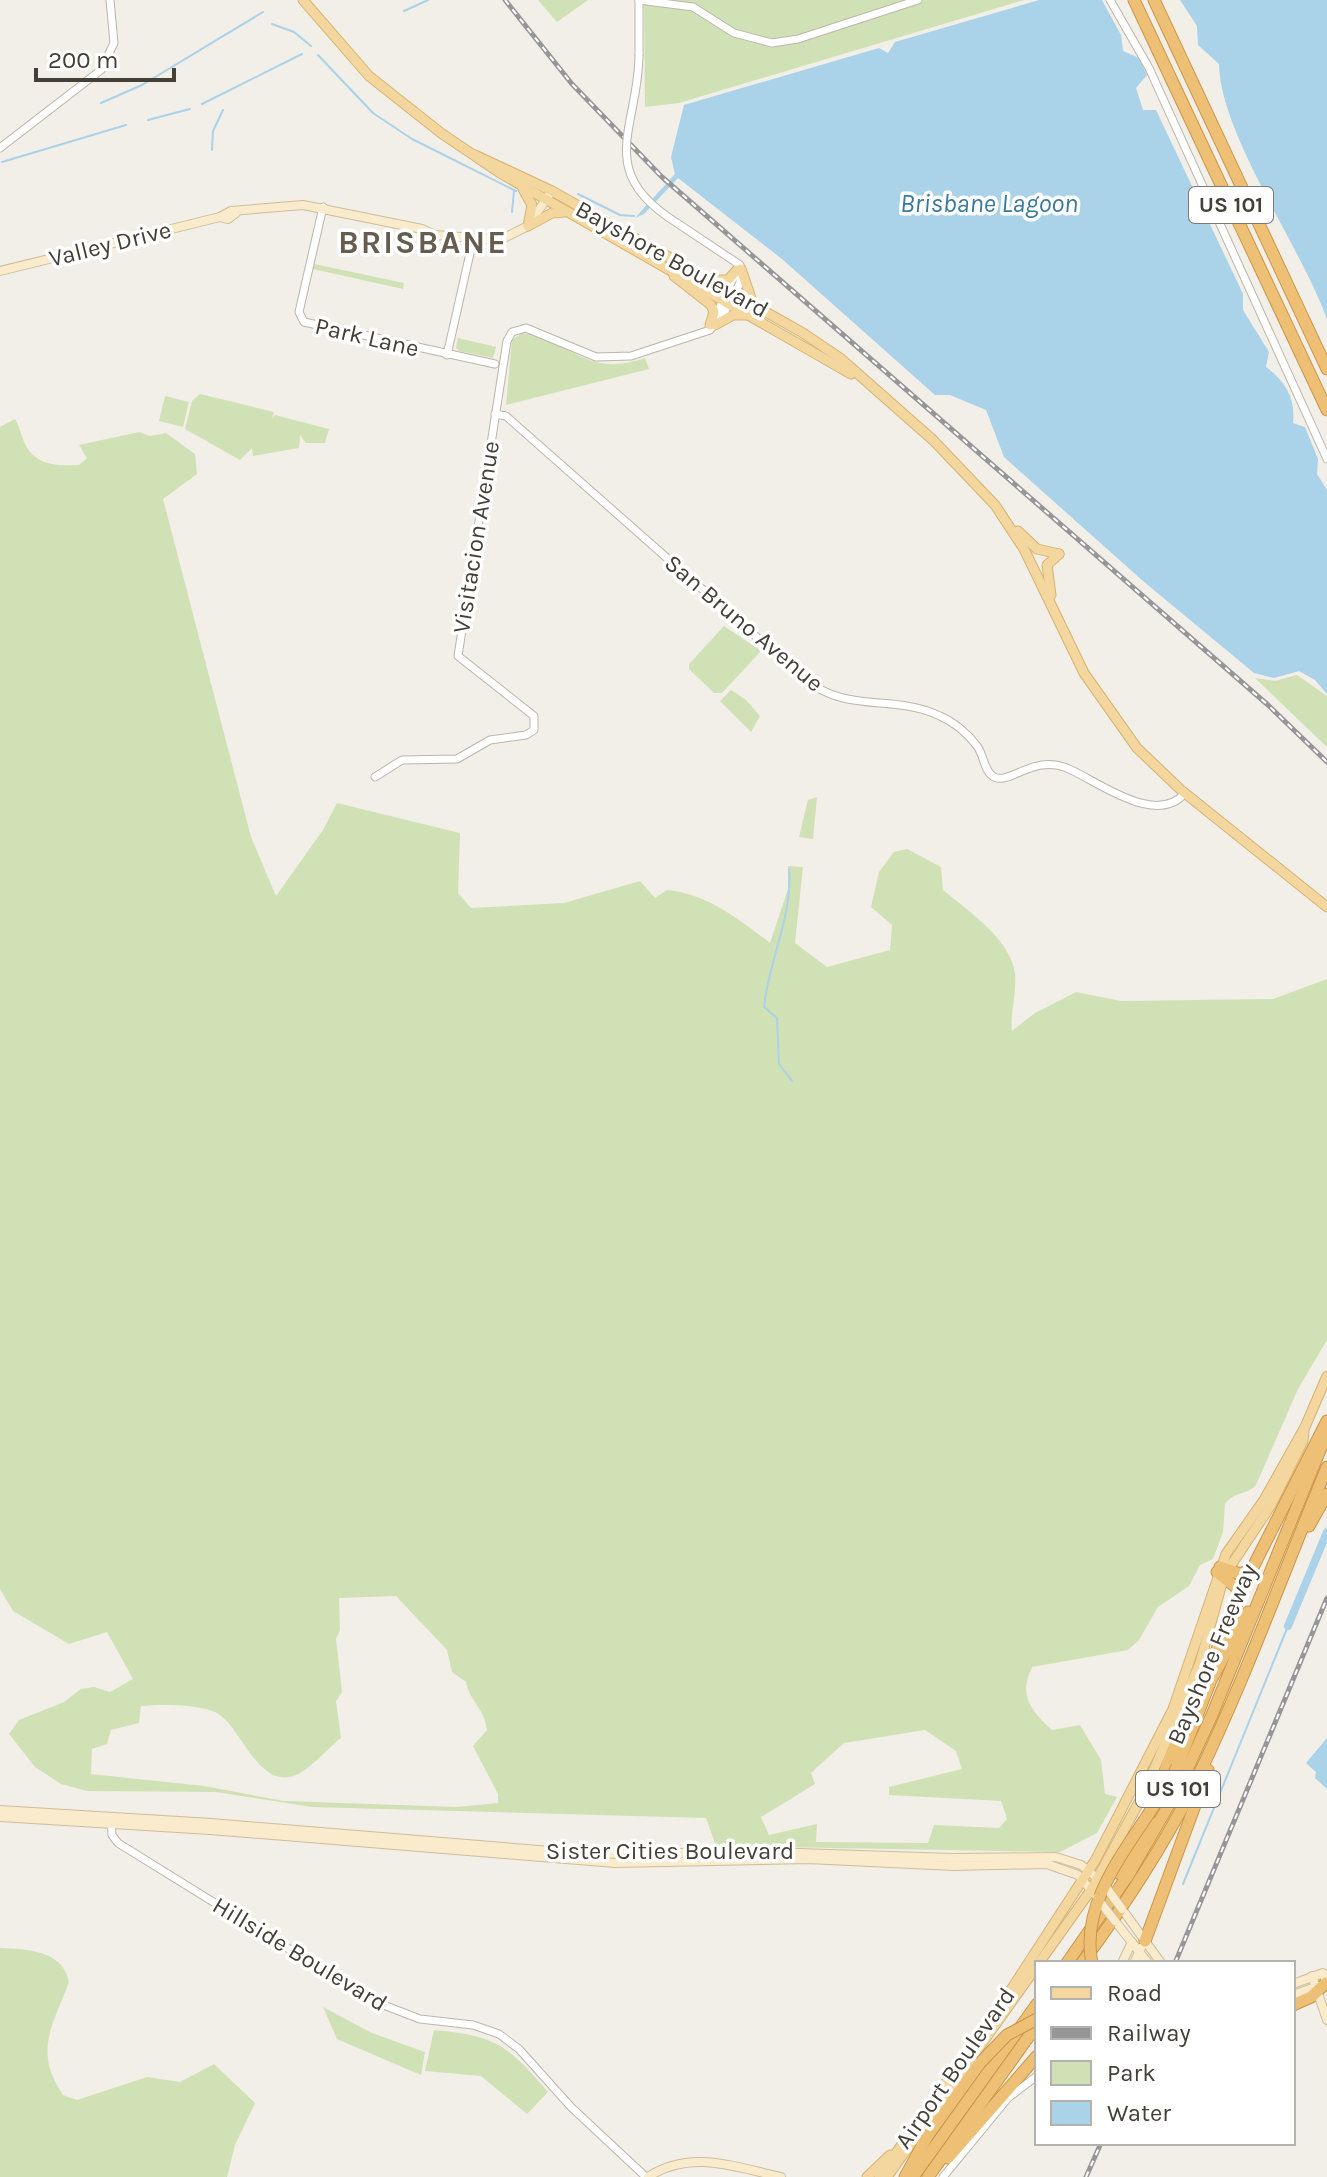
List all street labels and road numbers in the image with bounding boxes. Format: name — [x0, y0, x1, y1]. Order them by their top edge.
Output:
road number: US 101 — [1189, 187, 1273, 223]
street label: Bayshore Boulevard — [571, 194, 773, 324]
street label: Valley Drive — [46, 215, 174, 273]
street label: Park Lane — [312, 311, 422, 363]
street label: Visitacion Avenue — [447, 439, 505, 635]
street label: San Bruno Avenue — [659, 549, 829, 697]
street label: Bayshore Freeway — [1161, 1559, 1263, 1749]
road number: US 101 — [1136, 1771, 1220, 1807]
street label: Sister Cities Boulevard — [546, 1837, 794, 1865]
street label: Hillside Boulevard — [208, 1891, 392, 2017]
street label: Airport Boulevard — [889, 1982, 1021, 2154]

